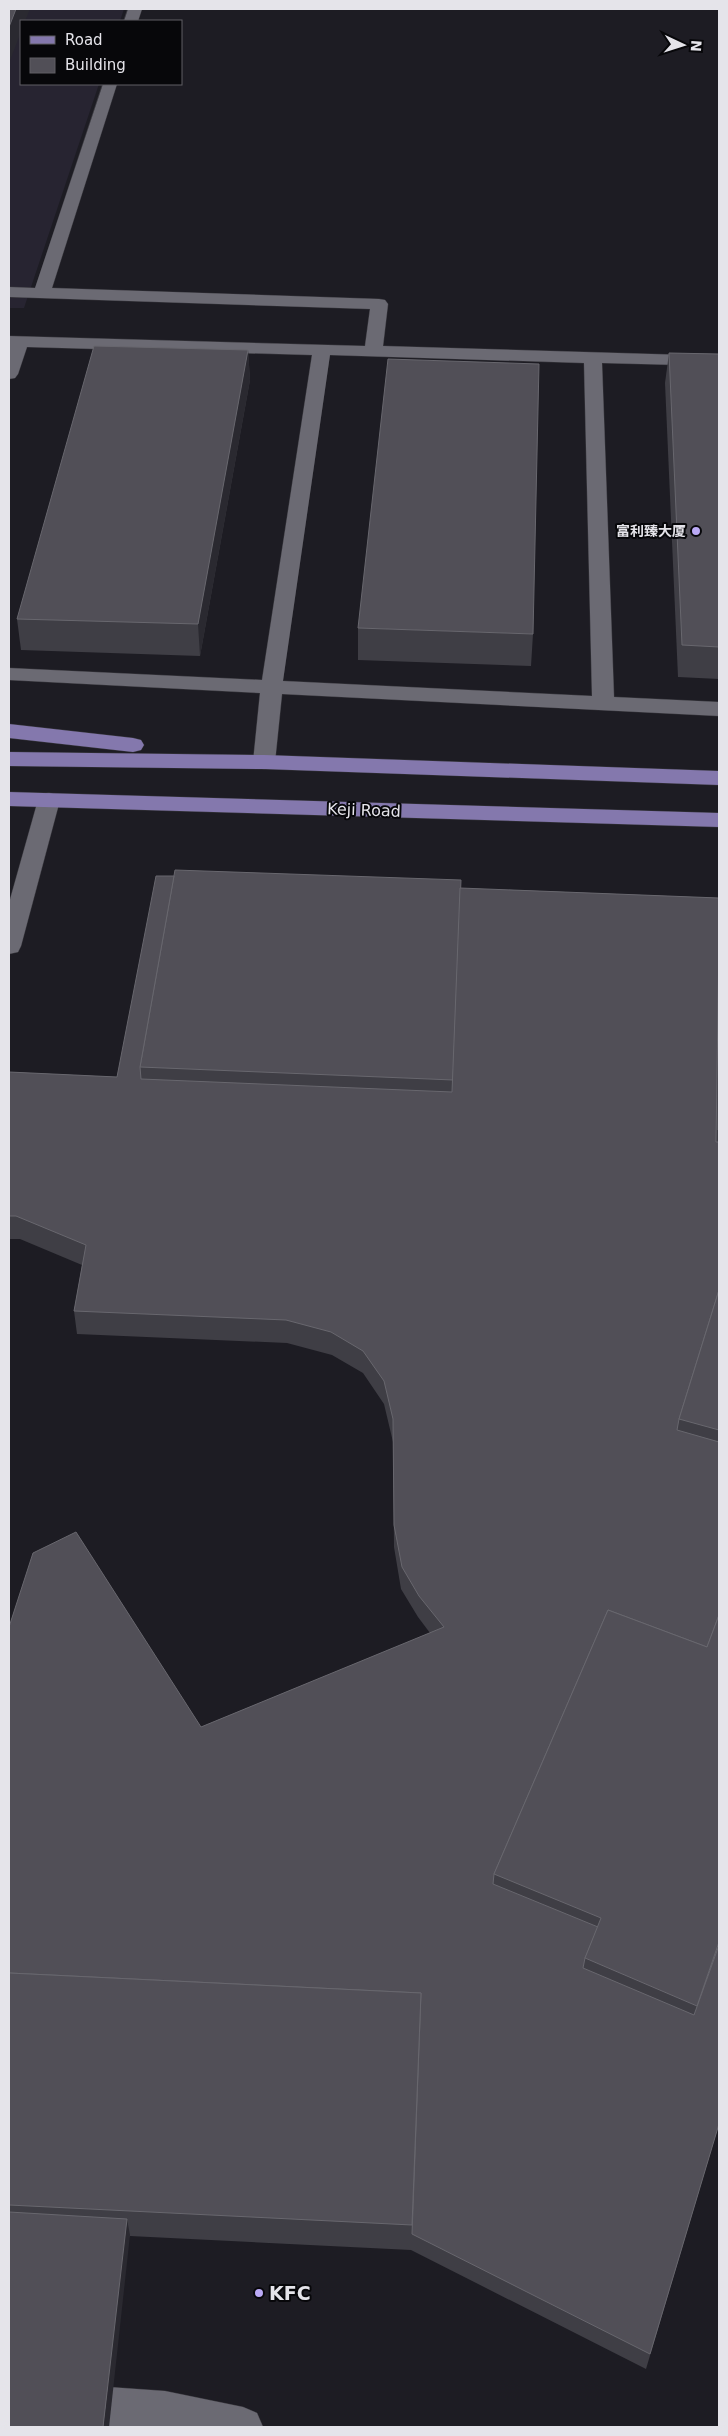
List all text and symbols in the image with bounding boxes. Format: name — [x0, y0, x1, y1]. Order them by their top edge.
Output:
legend — [20, 20, 182, 85]
north arrow — [658, 20, 708, 70]
text: Road — [65, 31, 103, 49]
text: N — [688, 40, 704, 52]
text: Building — [65, 56, 126, 74]
place label: 富利臻大厦 — [616, 523, 686, 539]
marker: 富利臻大厦 — [690, 525, 702, 537]
street label: Keji Road — [327, 799, 401, 821]
place label: KFC — [269, 2282, 311, 2304]
marker: KFC — [253, 2287, 265, 2299]

